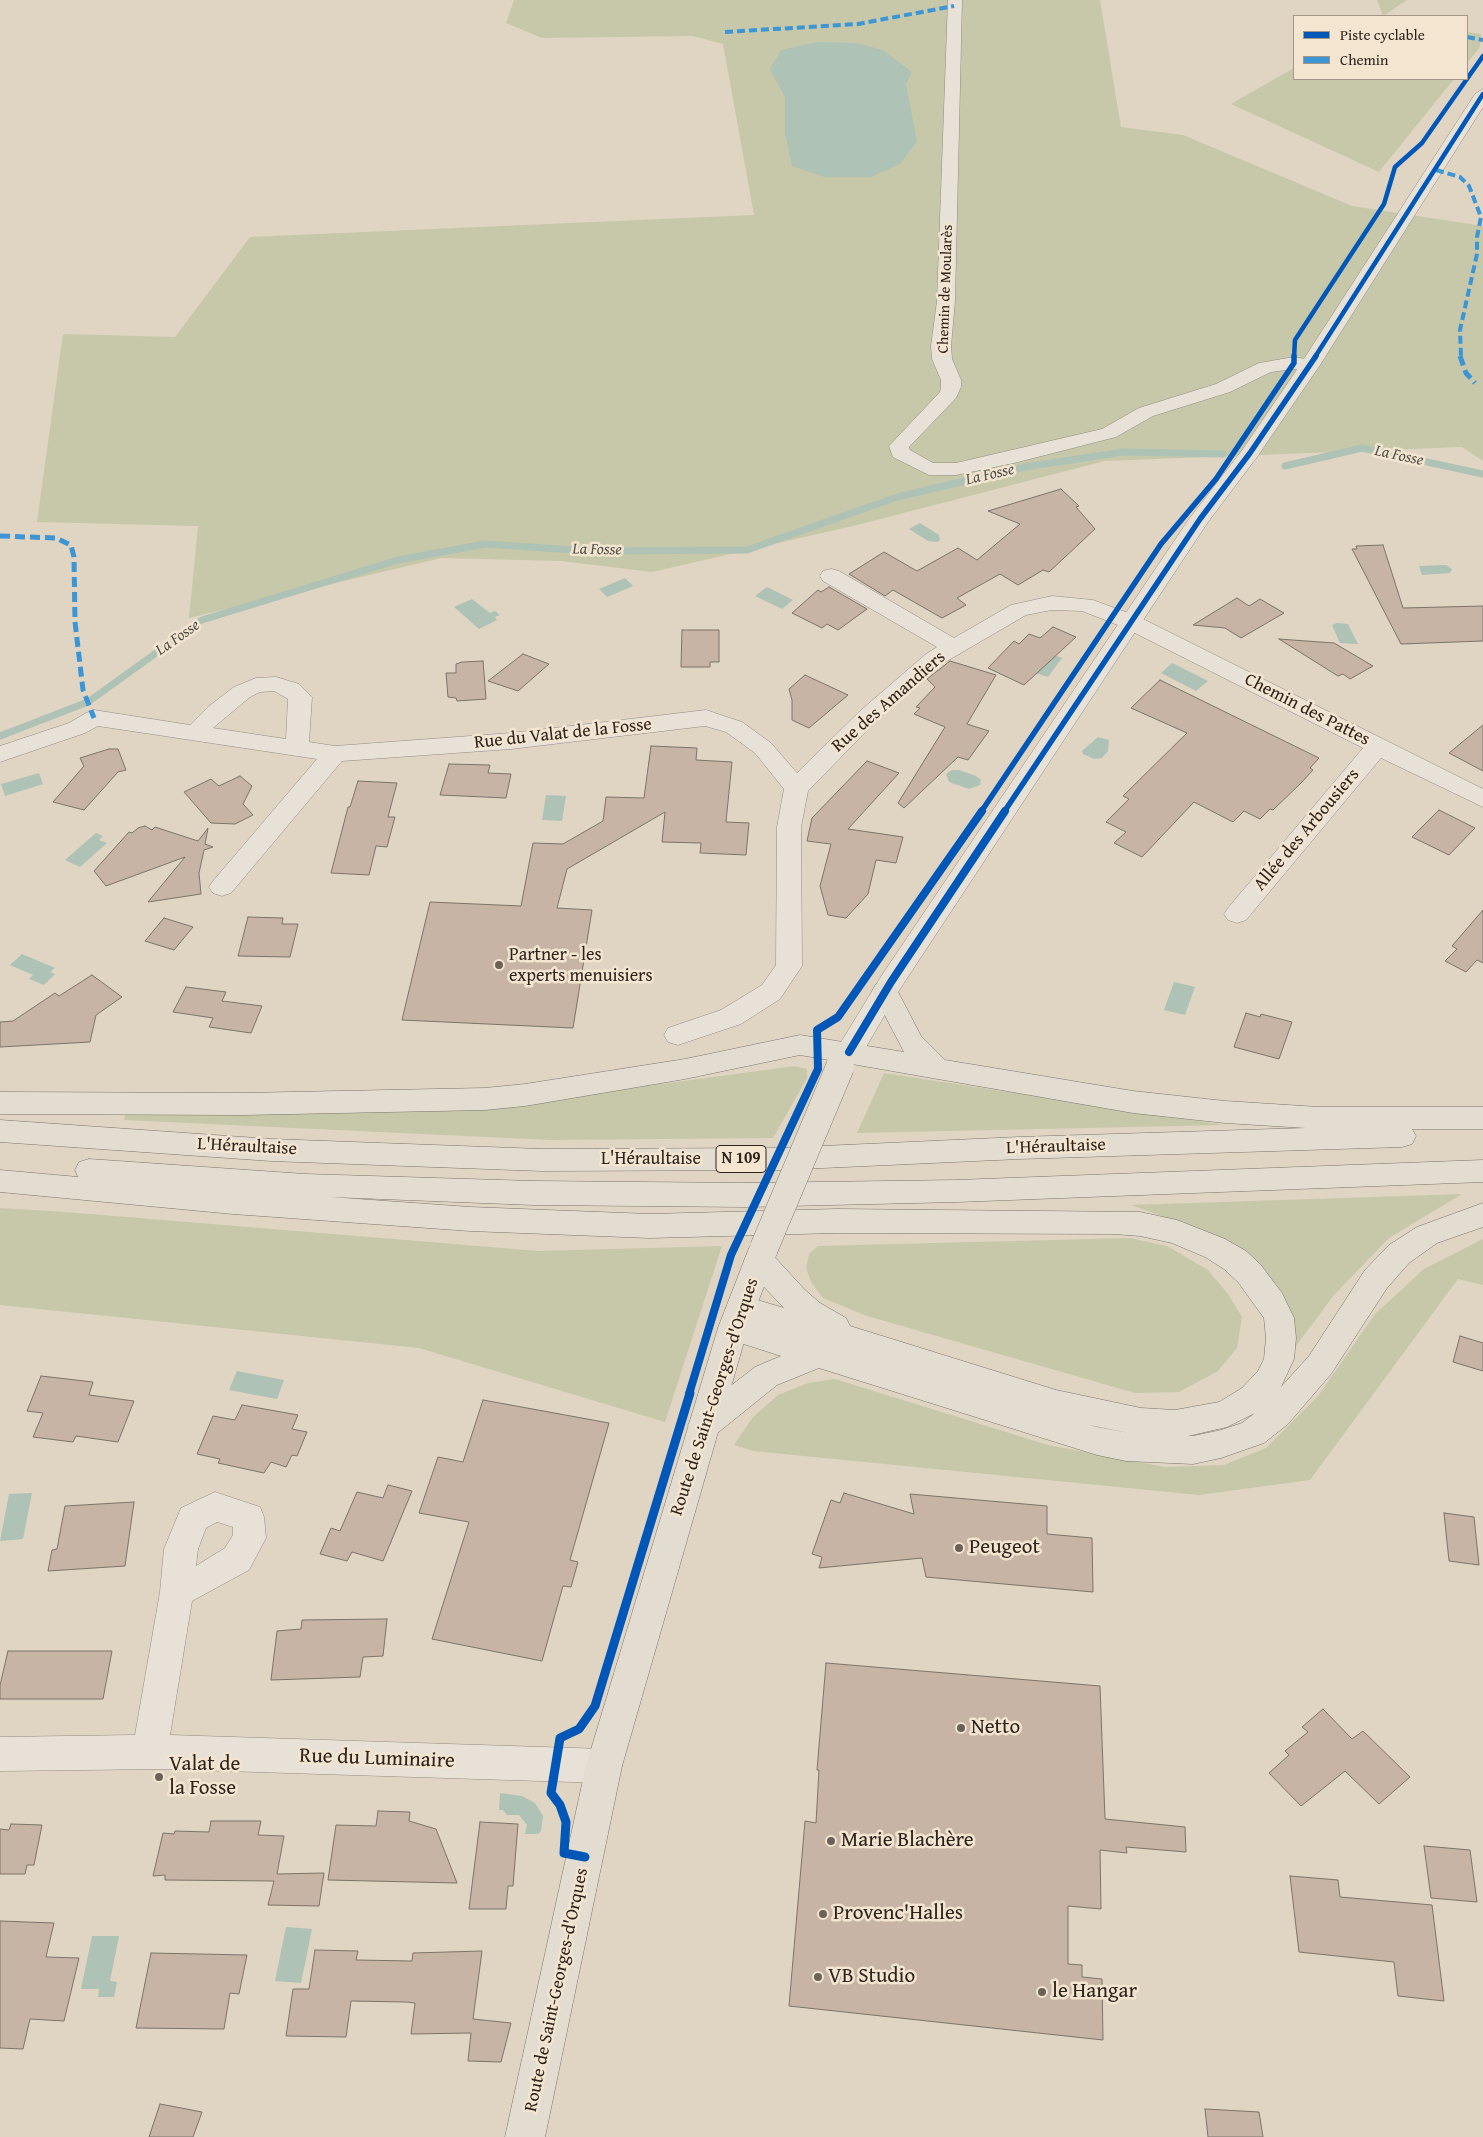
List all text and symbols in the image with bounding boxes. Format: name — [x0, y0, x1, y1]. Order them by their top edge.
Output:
legend — [1293, 15, 1468, 80]
text: Piste cyclable — [1340, 24, 1425, 45]
text: Chemin — [1340, 49, 1389, 70]
street label: Chemin de Moularès — [935, 224, 957, 354]
water label: La Fosse — [1373, 441, 1425, 471]
water label: La Fosse — [964, 460, 1016, 490]
water label: La Fosse — [572, 540, 622, 560]
water label: La Fosse — [152, 616, 204, 660]
street label: Rue des Amandiers — [828, 647, 950, 757]
street label: Chemin des Pattes — [1241, 669, 1373, 751]
street label: Rue du Valat de la Fosse — [473, 714, 653, 754]
street label: Allée des Arbousiers — [1250, 765, 1364, 895]
place label: Partner - les experts menuisiers — [509, 944, 653, 986]
marker: Partner - les experts menuisiers — [493, 959, 505, 971]
street label: L'Héraultaise — [197, 1134, 297, 1160]
street label: L'Héraultaise — [1006, 1134, 1106, 1160]
road number: N 109 — [716, 1146, 766, 1172]
street label: L'Héraultaise — [601, 1148, 701, 1170]
street label: Route de Saint-Georges-d'Orques — [666, 1275, 764, 1519]
place label: Peugeot — [969, 1535, 1040, 1561]
marker: Peugeot — [953, 1542, 965, 1554]
place label: Netto — [971, 1715, 1020, 1741]
marker: Netto — [955, 1722, 967, 1734]
street label: Rue du Luminaire — [299, 1744, 455, 1774]
place label: Valat de la Fosse — [169, 1752, 240, 1802]
marker: Valat de la Fosse — [153, 1771, 165, 1783]
place label: Marie Blachère — [841, 1828, 974, 1854]
marker: Marie Blachère — [825, 1835, 837, 1847]
street label: Route de Saint-Georges-d'Orques — [521, 1866, 593, 2114]
place label: Provenc'Halles — [833, 1901, 963, 1927]
marker: Provenc'Halles — [817, 1908, 829, 1920]
place label: VB Studio — [828, 1964, 915, 1990]
marker: VB Studio — [812, 1971, 824, 1983]
place label: le Hangar — [1052, 1979, 1137, 2005]
marker: le Hangar — [1036, 1986, 1048, 1998]

